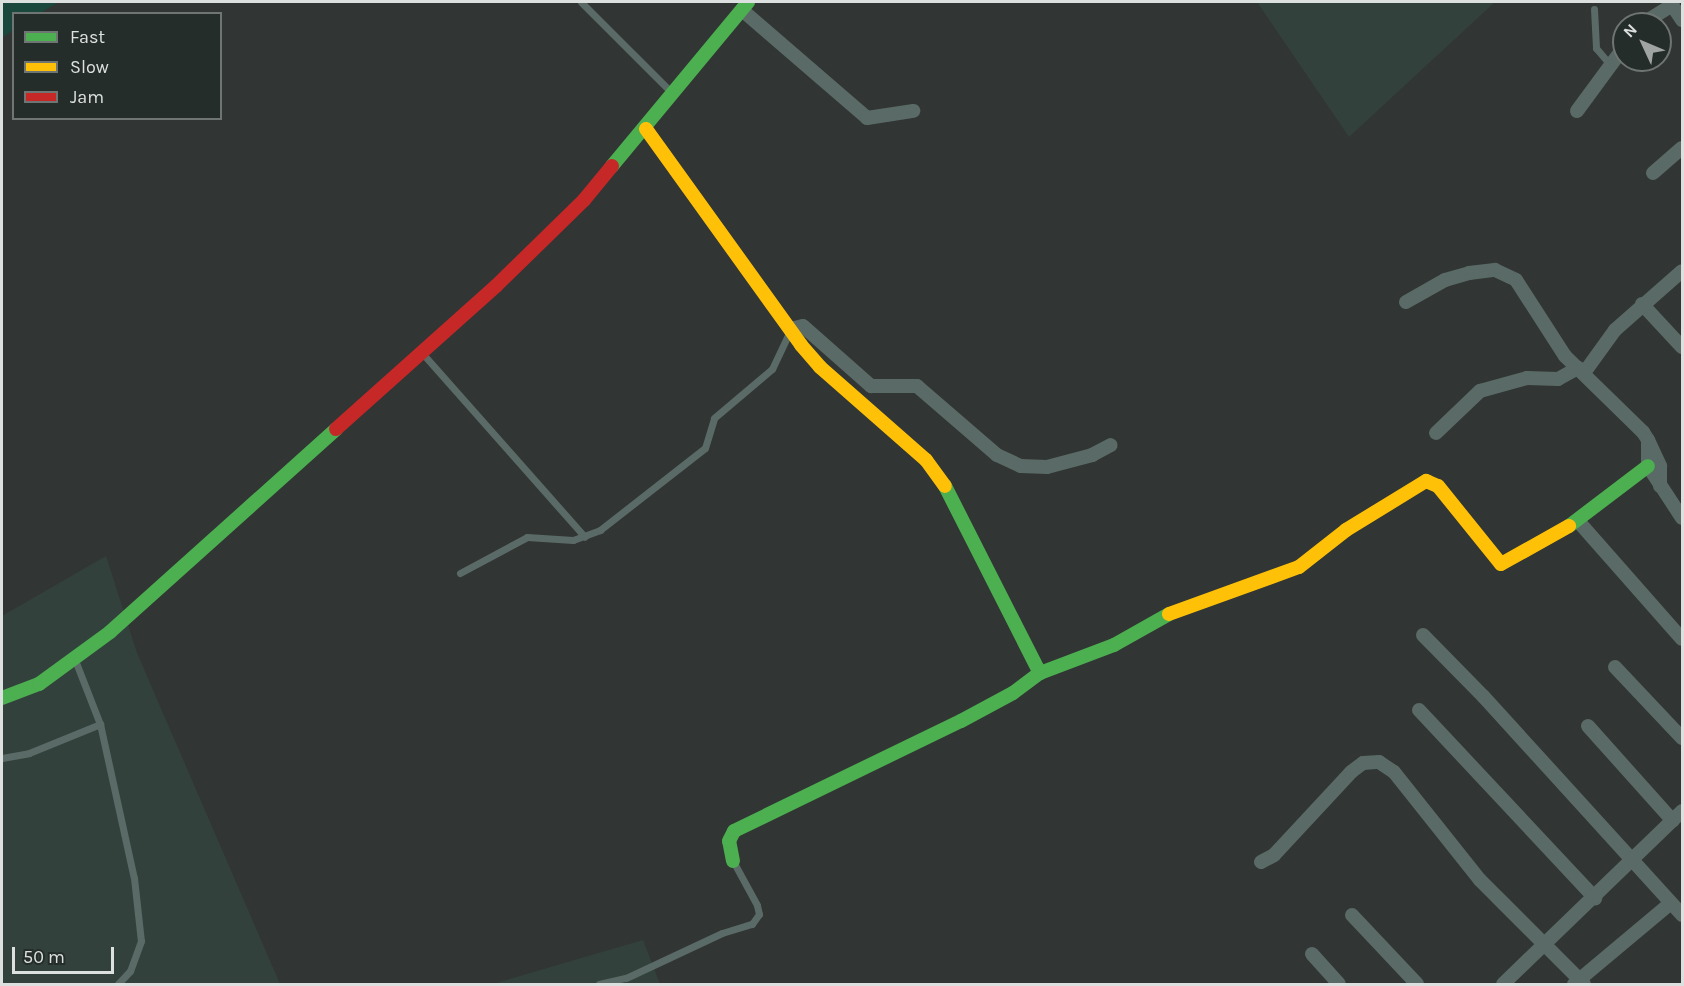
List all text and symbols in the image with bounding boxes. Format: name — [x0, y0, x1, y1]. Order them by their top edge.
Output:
legend — [12, 12, 222, 120]
north arrow — [1612, 12, 1672, 72]
text: N — [1619, 20, 1641, 41]
text: Fast — [70, 26, 105, 48]
text: Slow — [70, 56, 109, 78]
text: Jam — [70, 86, 104, 108]
scale bar — [15, 935, 117, 973]
text: 50 m — [23, 946, 65, 968]

